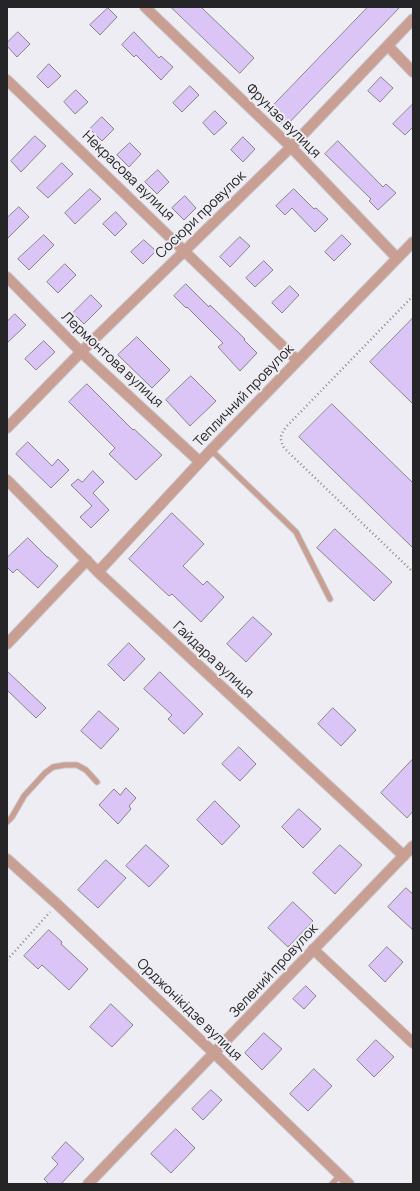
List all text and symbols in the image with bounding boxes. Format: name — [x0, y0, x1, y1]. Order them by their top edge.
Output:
street label: Фрунзе вулиця — [242, 80, 324, 162]
street label: Некрасова вулиця — [78, 128, 178, 224]
street label: Сосюри провулок — [153, 168, 249, 262]
street label: Лермонтова вулиця — [58, 309, 166, 411]
street label: Тепличний провулок — [191, 341, 297, 451]
street label: Гайдара вулиця — [169, 618, 257, 702]
street label: Зелений провулок — [226, 921, 322, 1021]
street label: Орджонікідзе вулиця — [133, 955, 245, 1065]

